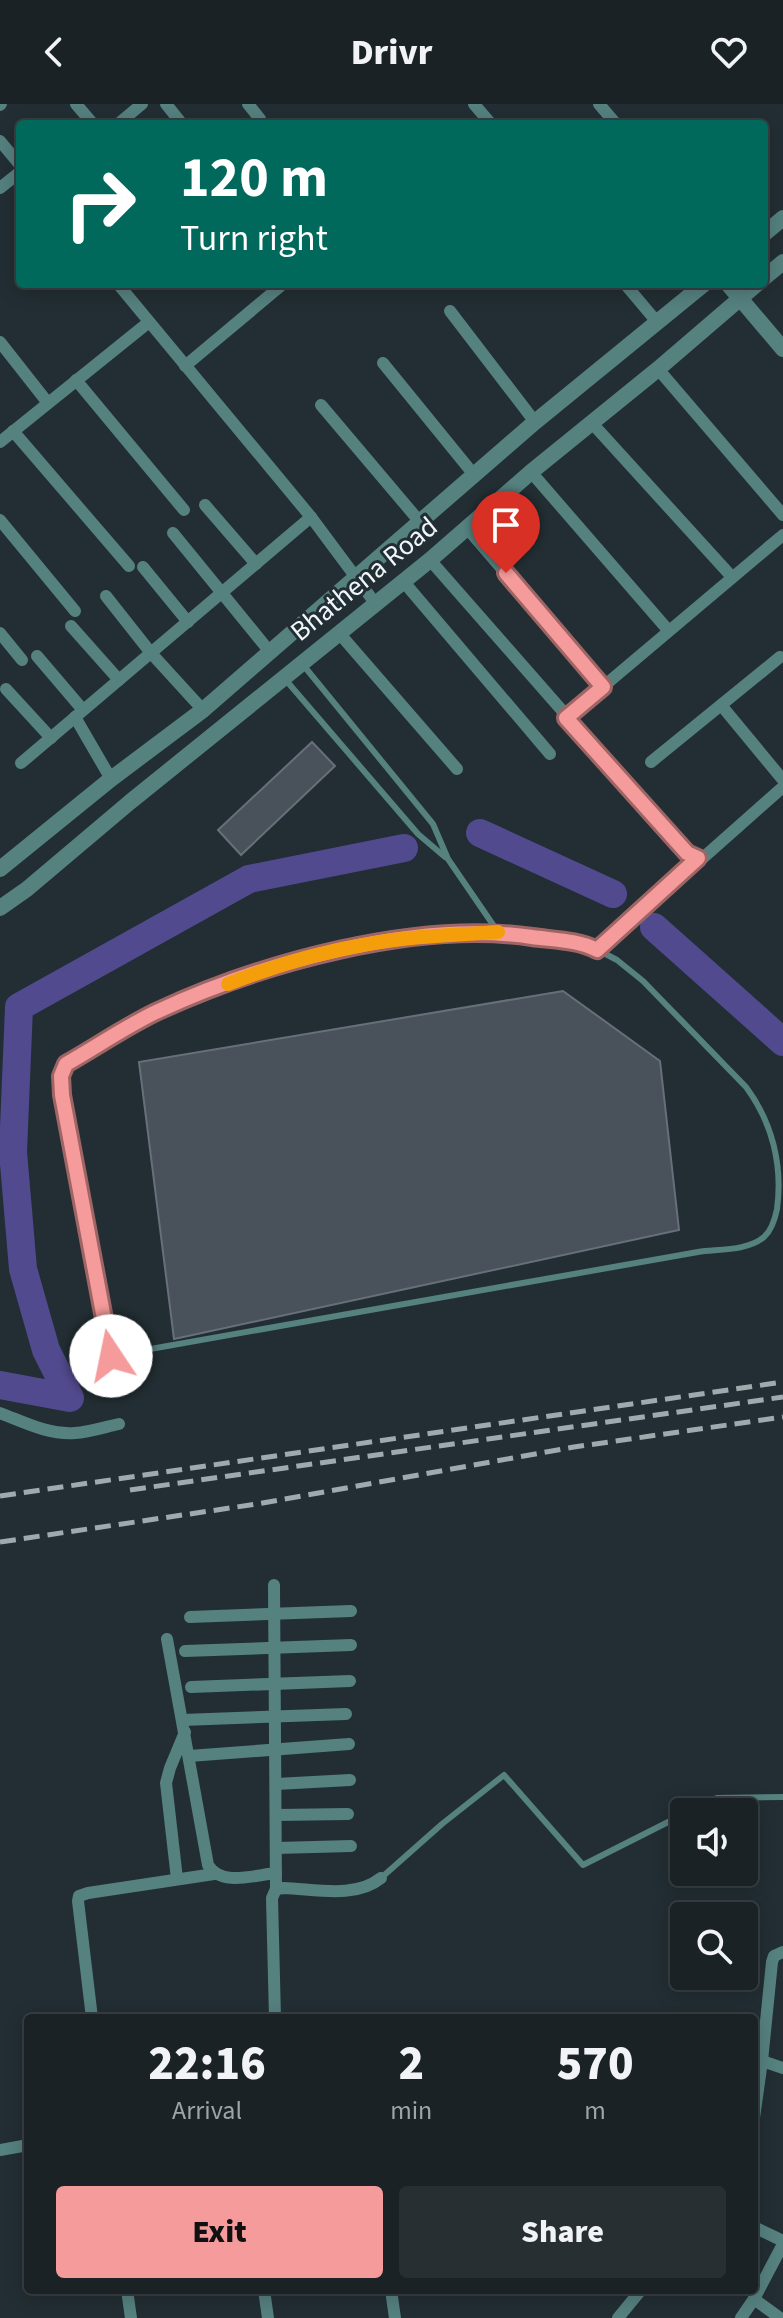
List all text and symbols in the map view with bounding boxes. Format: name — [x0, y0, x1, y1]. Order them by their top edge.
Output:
text: Drivr — [351, 27, 432, 78]
icon: back — [32, 30, 76, 74]
icon: heart — [707, 30, 751, 74]
text: 120 m — [180, 139, 328, 218]
icon: right — [48, 152, 152, 256]
text: Turn right — [180, 213, 328, 264]
pin — [472, 491, 540, 573]
icon: arrive — [484, 503, 528, 547]
street label: Bhathena Road — [282, 507, 446, 651]
position arrow — [69, 1314, 153, 1398]
map controls — [670, 1798, 758, 1990]
button: sound — [670, 1798, 758, 1886]
button: search — [670, 1902, 758, 1990]
text: 22:16 — [148, 2030, 266, 2098]
text: 2 — [398, 2030, 424, 2098]
text: 570 — [557, 2030, 634, 2098]
text: Arrival — [172, 2092, 242, 2129]
text: min — [390, 2092, 432, 2129]
text: m — [584, 2092, 606, 2129]
button: Exit — [56, 2186, 383, 2278]
button: Share — [399, 2186, 726, 2278]

